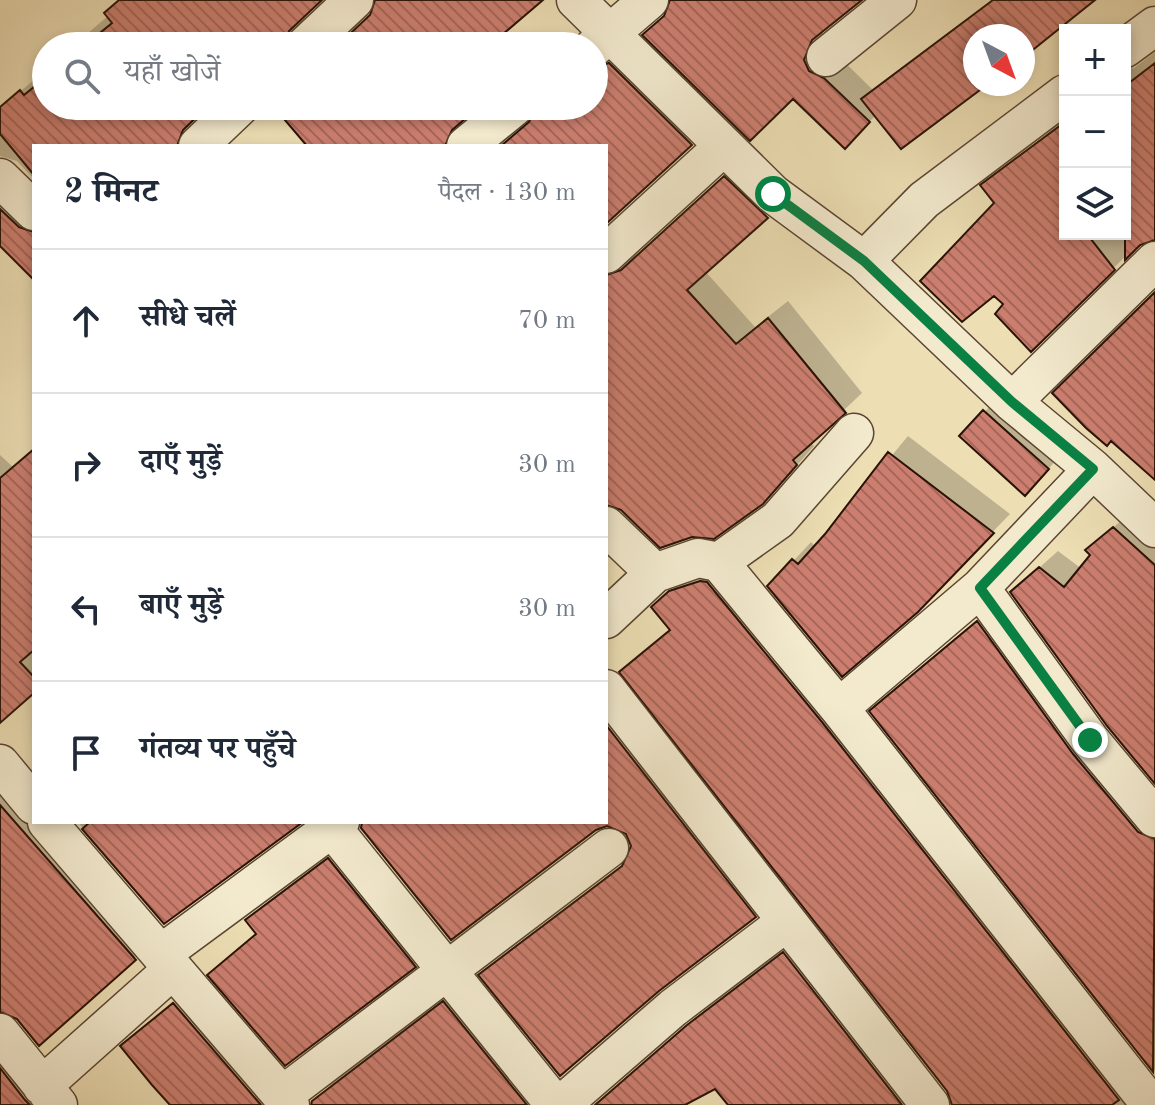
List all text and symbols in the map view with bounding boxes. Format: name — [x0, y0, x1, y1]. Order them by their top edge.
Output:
north arrow — [963, 24, 1035, 96]
map controls — [1059, 24, 1131, 240]
button: + — [1059, 24, 1131, 96]
search box — [32, 32, 608, 120]
icon: search — [60, 54, 104, 98]
text: यहाँ खोजें — [124, 58, 220, 88]
button: − — [1059, 96, 1131, 168]
button: layers — [1059, 168, 1131, 240]
text: 2 मिनट — [64, 176, 158, 210]
route start — [755, 176, 791, 212]
text: पैदल · 130 m — [438, 180, 576, 206]
icon: ahead — [64, 299, 108, 343]
text: सीधे चलें — [140, 303, 235, 333]
text: 70 m — [518, 308, 576, 334]
icon: right — [64, 443, 108, 487]
text: दाएँ मुड़ें — [140, 447, 222, 477]
text: 30 m — [518, 452, 576, 478]
icon: left — [64, 587, 108, 631]
text: बाएँ मुड़ें — [140, 591, 223, 621]
text: 30 m — [518, 596, 576, 622]
route end — [1072, 722, 1108, 758]
icon: arrive — [64, 731, 108, 775]
text: गंतव्य पर पहुँचे — [140, 735, 296, 765]

